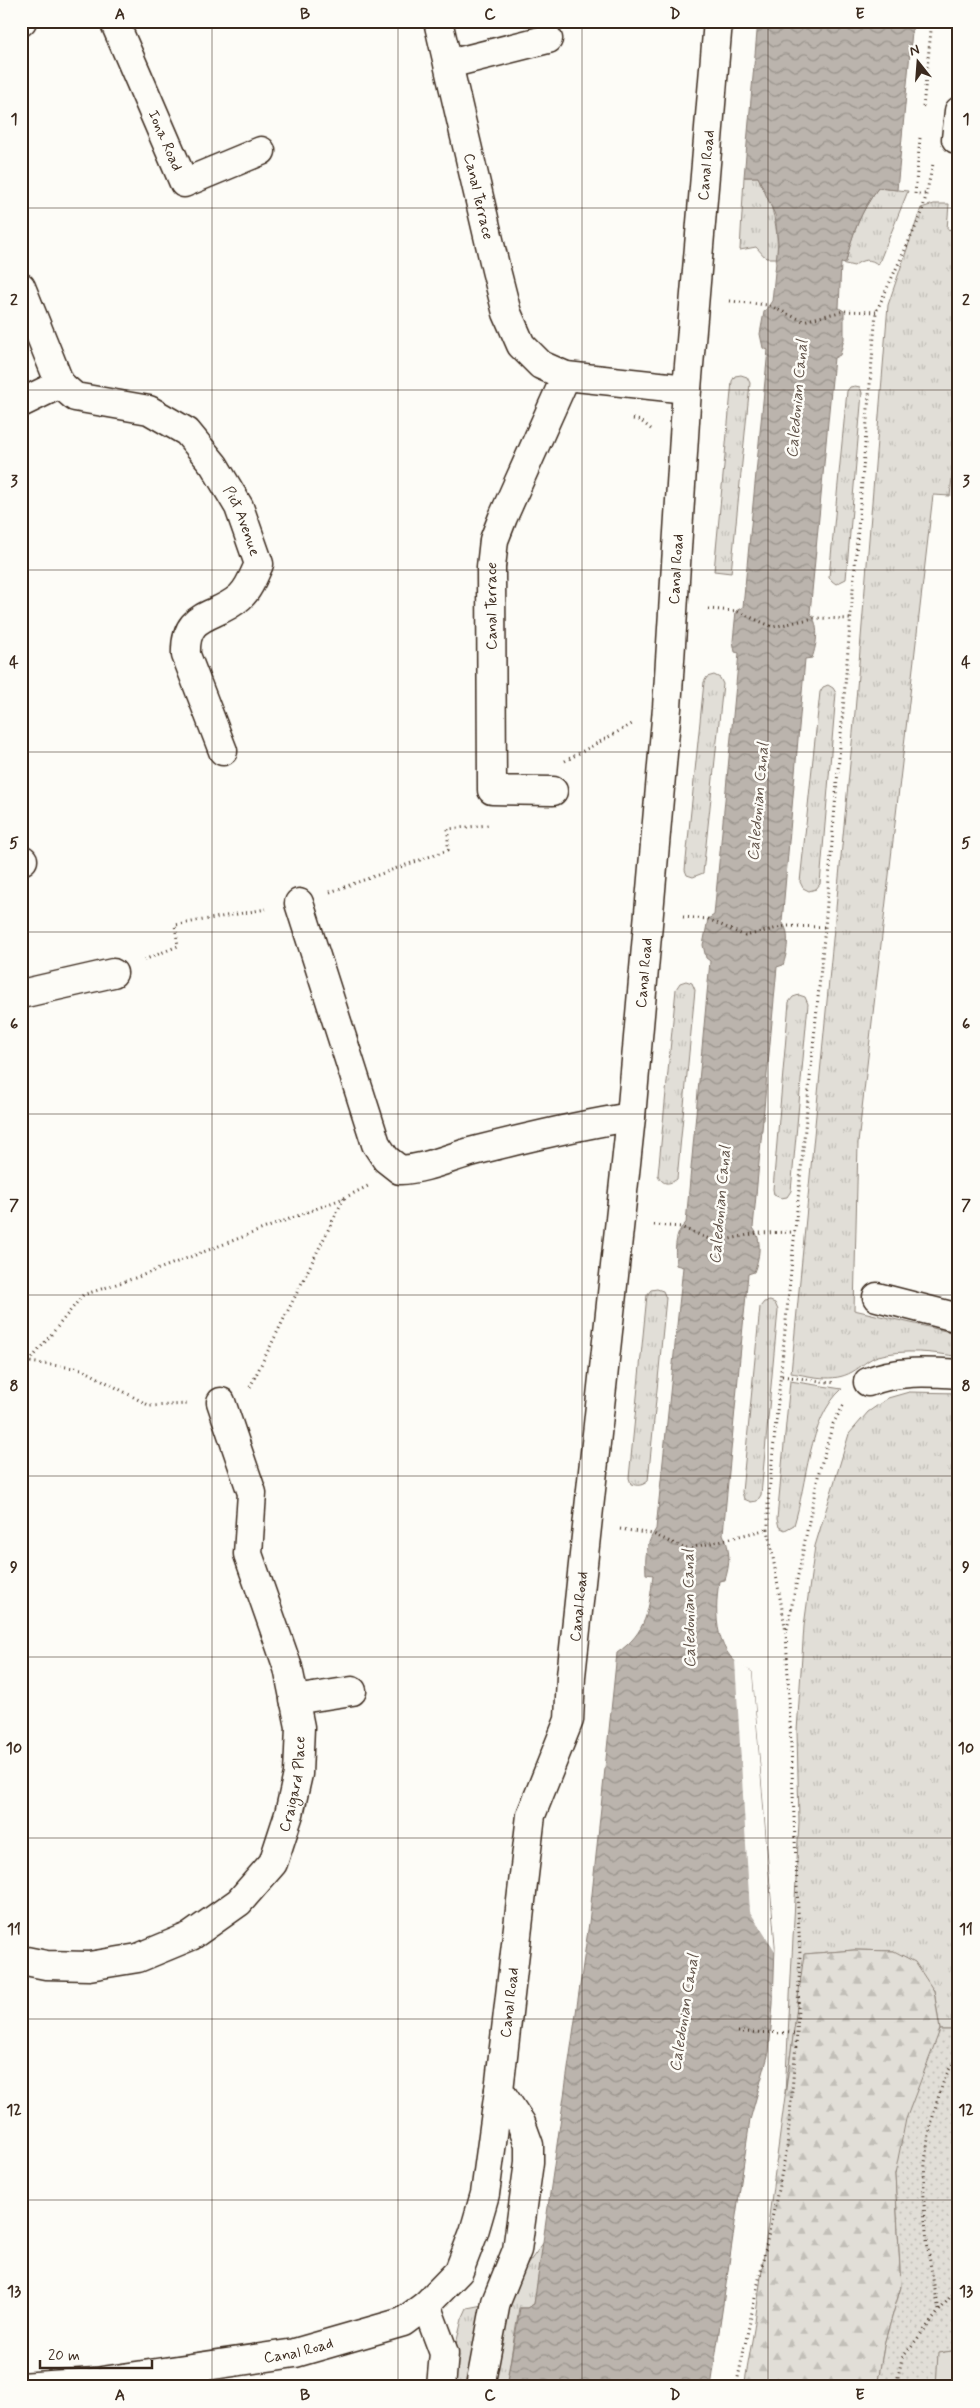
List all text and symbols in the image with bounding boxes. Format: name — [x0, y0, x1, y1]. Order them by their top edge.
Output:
text: A — [115, 4, 125, 25]
text: B — [300, 4, 310, 25]
text: C — [484, 4, 496, 25]
text: D — [669, 4, 681, 25]
text: E — [855, 4, 865, 25]
north arrow — [892, 38, 942, 88]
text: N — [907, 41, 922, 60]
street label: Iona Road — [143, 107, 187, 174]
text: 1 — [10, 109, 18, 130]
text: 1 — [962, 109, 970, 130]
street label: Canal Road — [694, 129, 720, 201]
street label: Canal Terrace — [458, 151, 498, 242]
text: 2 — [10, 290, 18, 311]
text: 2 — [962, 290, 970, 311]
water label: Caledonian Canal — [782, 337, 813, 459]
text: 3 — [10, 471, 18, 492]
text: 3 — [962, 471, 970, 492]
street label: Pict Avenue — [218, 483, 264, 559]
street label: Canal Road — [665, 533, 689, 605]
street label: Canal Terrace — [482, 561, 503, 650]
text: 4 — [9, 652, 19, 673]
text: 4 — [961, 652, 971, 673]
water label: Caledonian Canal — [743, 740, 774, 862]
text: 5 — [9, 833, 19, 854]
text: 5 — [961, 833, 971, 854]
street label: Canal Road — [632, 937, 658, 1009]
text: 6 — [10, 1014, 18, 1035]
text: 6 — [962, 1014, 970, 1035]
water label: Caledonian Canal — [705, 1143, 736, 1265]
text: 7 — [9, 1195, 19, 1216]
text: 7 — [961, 1195, 971, 1216]
text: 8 — [9, 1376, 19, 1397]
text: 8 — [961, 1376, 971, 1397]
water label: Caledonian Canal — [678, 1547, 701, 1668]
text: 9 — [10, 1557, 18, 1578]
text: 9 — [962, 1557, 970, 1578]
street label: Canal Road — [566, 1570, 593, 1643]
street label: Craigard Place — [275, 1735, 311, 1835]
text: 10 — [6, 1738, 22, 1759]
text: 10 — [958, 1738, 974, 1759]
text: 11 — [7, 1919, 21, 1940]
text: 11 — [959, 1919, 973, 1940]
water label: Caledonian Canal — [665, 1951, 704, 2073]
street label: Canal Road — [496, 1966, 524, 2039]
text: 12 — [6, 2100, 22, 2121]
text: 12 — [958, 2100, 974, 2121]
text: 13 — [7, 2281, 21, 2302]
text: 13 — [959, 2281, 973, 2302]
street label: Canal Road — [262, 2334, 336, 2368]
scale bar — [40, 2338, 152, 2370]
text: 20 m — [48, 2346, 80, 2366]
text: A — [115, 2385, 125, 2406]
text: B — [300, 2385, 310, 2406]
text: C — [484, 2385, 496, 2406]
text: D — [669, 2385, 681, 2406]
text: E — [855, 2385, 865, 2406]

